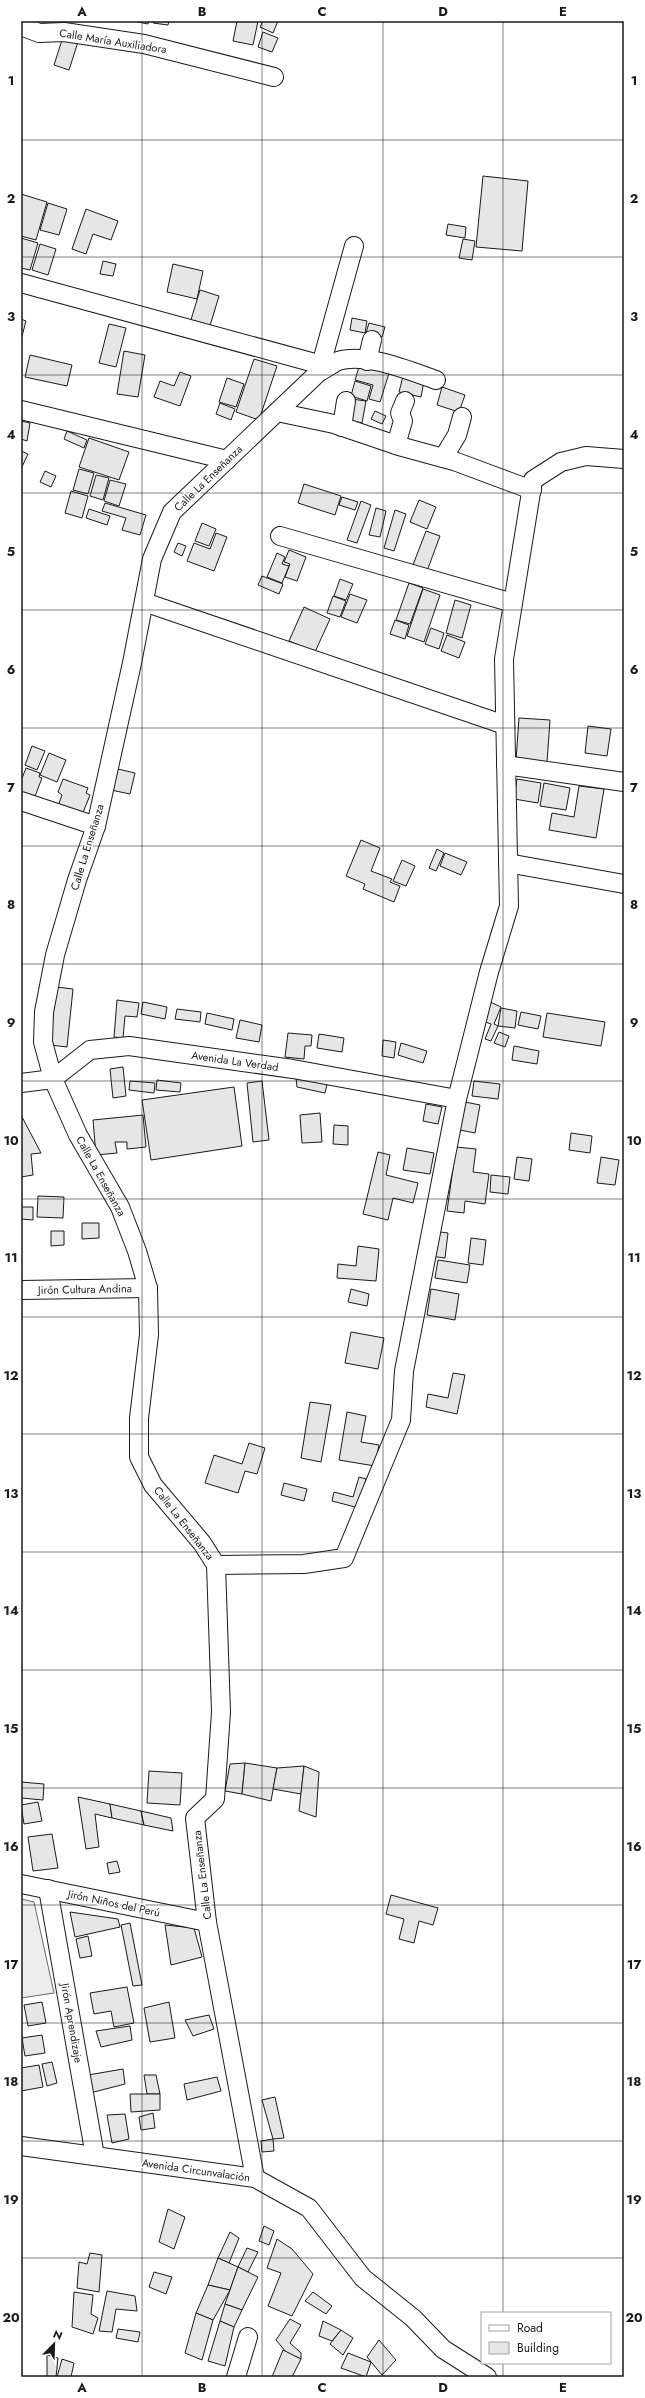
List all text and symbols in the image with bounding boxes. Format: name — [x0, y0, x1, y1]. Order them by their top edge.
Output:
text: A — [76, 2, 87, 21]
text: B — [198, 2, 207, 21]
text: C — [317, 2, 327, 21]
text: D — [438, 2, 448, 21]
text: E — [559, 2, 567, 21]
street label: Calle María Auxiliadora — [58, 25, 168, 57]
text: 1 — [8, 71, 14, 90]
text: 1 — [631, 71, 637, 90]
text: 2 — [7, 189, 15, 208]
text: 2 — [630, 189, 638, 208]
text: 3 — [7, 307, 15, 326]
text: 3 — [630, 307, 638, 326]
text: 4 — [6, 425, 16, 444]
text: 4 — [629, 425, 639, 444]
street label: Calle La Enseñanza — [170, 441, 246, 515]
text: 5 — [7, 542, 15, 561]
text: 5 — [630, 542, 638, 561]
text: 6 — [7, 660, 16, 679]
text: 6 — [630, 660, 639, 679]
text: 7 — [7, 778, 15, 797]
text: 7 — [630, 778, 638, 797]
street label: Calle La Enseñanza — [66, 802, 108, 892]
text: 8 — [7, 895, 15, 914]
text: 8 — [630, 895, 638, 914]
text: 9 — [7, 1013, 16, 1032]
text: 9 — [630, 1013, 639, 1032]
street label: Avenida La Verdad — [190, 1047, 280, 1075]
text: 10 — [3, 1131, 19, 1150]
text: 10 — [626, 1131, 642, 1150]
street label: Calle La Enseñanza — [72, 1133, 130, 1219]
text: 11 — [4, 1248, 18, 1267]
text: 11 — [627, 1248, 641, 1267]
street label: Jirón Cultura Andina — [36, 1280, 132, 1298]
text: 12 — [3, 1366, 19, 1385]
text: 12 — [626, 1366, 642, 1385]
street label: Calle La Enseñanza — [150, 1483, 218, 1563]
text: 13 — [4, 1484, 18, 1503]
text: 13 — [627, 1484, 641, 1503]
text: 14 — [3, 1601, 19, 1620]
text: 14 — [626, 1601, 642, 1620]
text: 15 — [3, 1719, 19, 1738]
text: 15 — [626, 1719, 642, 1738]
street label: Calle La Enseñanza — [189, 1830, 215, 1920]
text: 16 — [3, 1837, 19, 1856]
text: 16 — [626, 1837, 642, 1856]
street label: Jirón Niños del Perú — [65, 1885, 162, 1921]
text: 17 — [4, 1955, 18, 1974]
text: 17 — [627, 1955, 641, 1974]
street label: Jirón Aprendizaje — [57, 1980, 87, 2064]
text: 18 — [4, 2072, 18, 2091]
text: 18 — [627, 2072, 641, 2091]
street label: Avenida Circunvalación — [141, 2154, 251, 2186]
text: 19 — [3, 2190, 19, 2209]
text: 19 — [626, 2190, 642, 2209]
text: 20 — [2, 2308, 20, 2327]
text: 20 — [625, 2308, 643, 2327]
legend — [481, 2312, 611, 2364]
text: Road — [517, 2319, 543, 2337]
north arrow — [34, 2324, 74, 2364]
text: N — [51, 2326, 65, 2344]
text: Building — [517, 2339, 559, 2357]
text: A — [76, 2378, 87, 2397]
text: B — [198, 2378, 207, 2397]
text: C — [317, 2378, 327, 2397]
text: D — [438, 2378, 448, 2397]
text: E — [559, 2378, 567, 2397]

